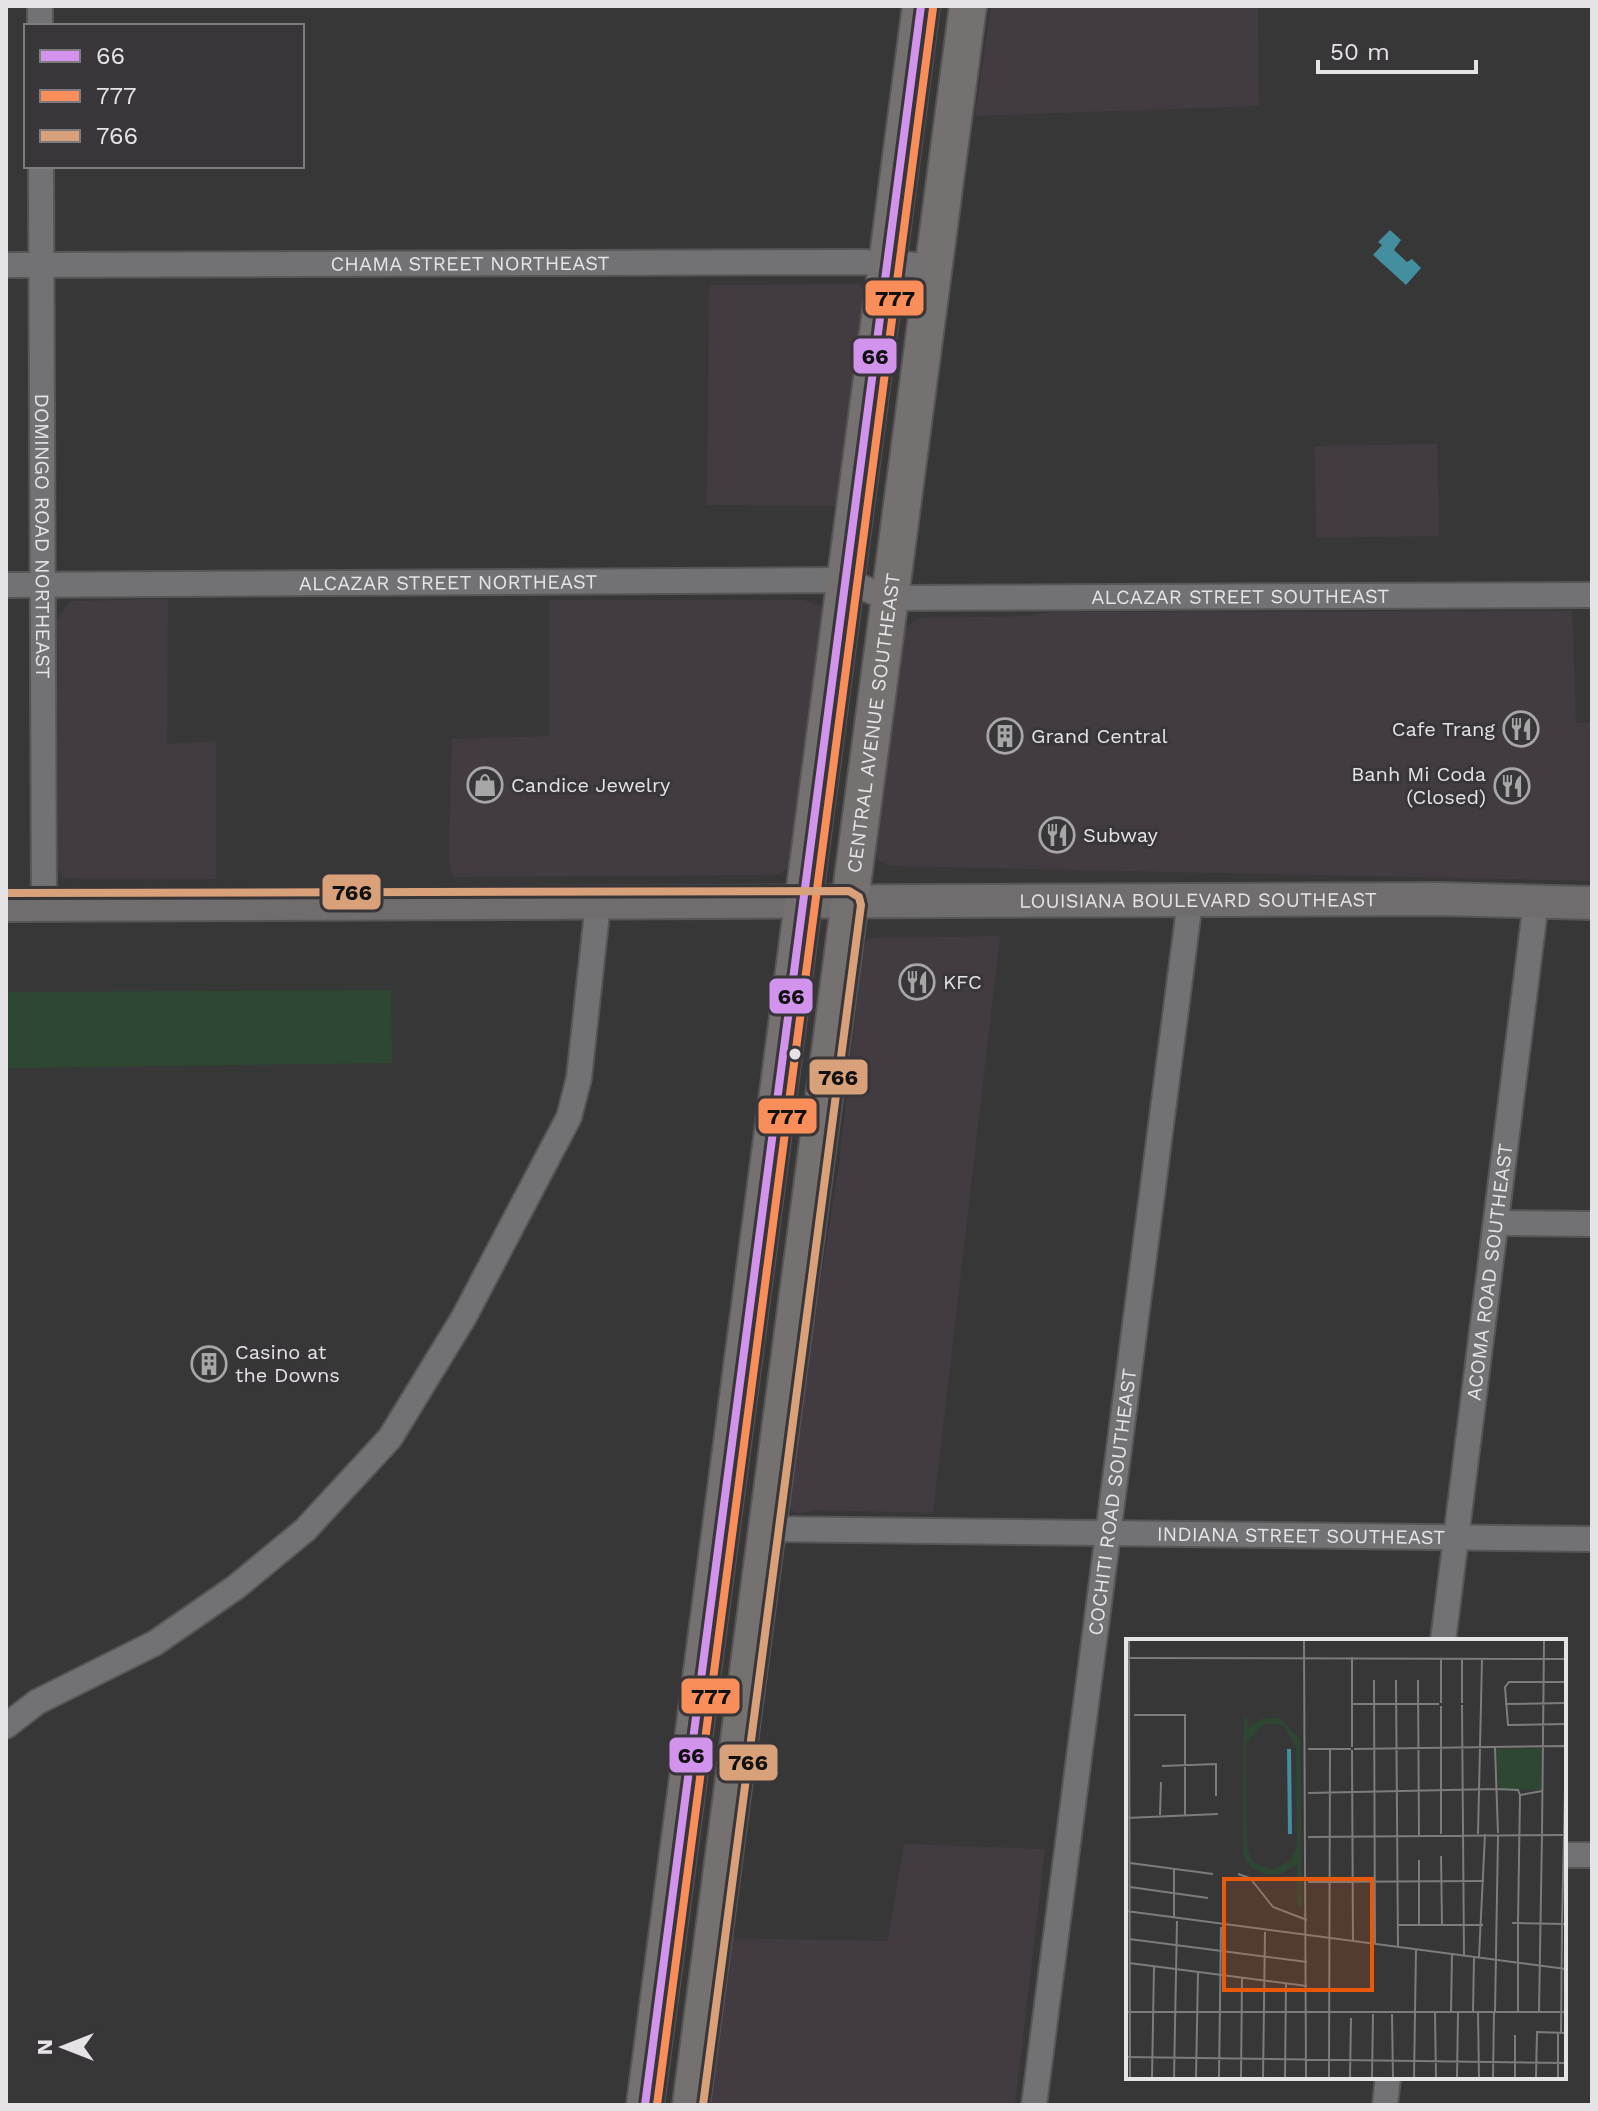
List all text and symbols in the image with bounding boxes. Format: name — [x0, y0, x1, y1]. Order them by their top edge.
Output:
legend — [24, 24, 304, 168]
scale bar — [1318, 24, 1476, 74]
text: 50 m — [1330, 38, 1390, 66]
text: 66 — [96, 42, 125, 70]
text: 777 — [96, 82, 136, 110]
text: 766 — [96, 122, 138, 150]
street label: CHAMA STREET NORTHEAST — [330, 251, 610, 276]
line badge: 777 — [864, 279, 925, 317]
text: 777 — [875, 286, 915, 311]
line badge: 66 — [852, 337, 898, 375]
text: 66 — [861, 344, 889, 369]
street label: DOMINGO ROAD NORTHEAST — [30, 393, 55, 679]
street label: ALCAZAR STREET NORTHEAST — [299, 569, 597, 595]
street label: CENTRAL AVENUE SOUTHEAST — [842, 572, 905, 874]
street label: ALCAZAR STREET SOUTHEAST — [1091, 584, 1389, 609]
restaurant icon: Cafe Trang — [1502, 710, 1540, 748]
building icon: Grand Central — [986, 717, 1024, 755]
place label: Cafe Trang — [1392, 717, 1495, 741]
place label: Grand Central — [1031, 724, 1168, 748]
place label: Banh Mi Coda (Closed) — [1351, 762, 1486, 809]
shop icon: Candice Jewelry — [466, 766, 504, 804]
restaurant icon: Banh Mi Coda (Closed) — [1493, 767, 1531, 805]
place label: Candice Jewelry — [511, 773, 671, 797]
restaurant icon: Subway — [1038, 816, 1076, 854]
place label: Subway — [1083, 823, 1159, 847]
line badge: 766 — [321, 873, 382, 911]
text: 766 — [332, 880, 372, 905]
street label: LOUISIANA BOULEVARD SOUTHEAST — [1019, 887, 1377, 913]
restaurant icon: KFC — [898, 963, 936, 1001]
place label: KFC — [943, 970, 982, 994]
line badge: 66 — [768, 977, 814, 1015]
text: 66 — [777, 984, 805, 1009]
unlabelled marker — [787, 1046, 803, 1062]
line badge: 766 — [808, 1058, 869, 1096]
text: 766 — [818, 1065, 858, 1090]
line badge: 777 — [757, 1097, 818, 1135]
text: 777 — [767, 1104, 807, 1129]
street label: ACOMA ROAD SOUTHEAST — [1461, 1142, 1518, 1402]
place label: Casino at the Downs — [235, 1340, 340, 1387]
building icon: Casino at the Downs — [190, 1345, 228, 1383]
street label: COCHITI ROAD SOUTHEAST — [1083, 1367, 1141, 1637]
street label: INDIANA STREET SOUTHEAST — [1157, 1522, 1445, 1549]
inset map — [1126, 1639, 1566, 2079]
line badge: 777 — [680, 1677, 741, 1715]
text: 777 — [691, 1684, 731, 1709]
line badge: 66 — [668, 1736, 714, 1774]
text: 66 — [677, 1743, 705, 1768]
line badge: 766 — [718, 1743, 779, 1782]
text: 766 — [728, 1750, 768, 1775]
north arrow — [24, 2007, 104, 2087]
text: N — [32, 2039, 57, 2055]

